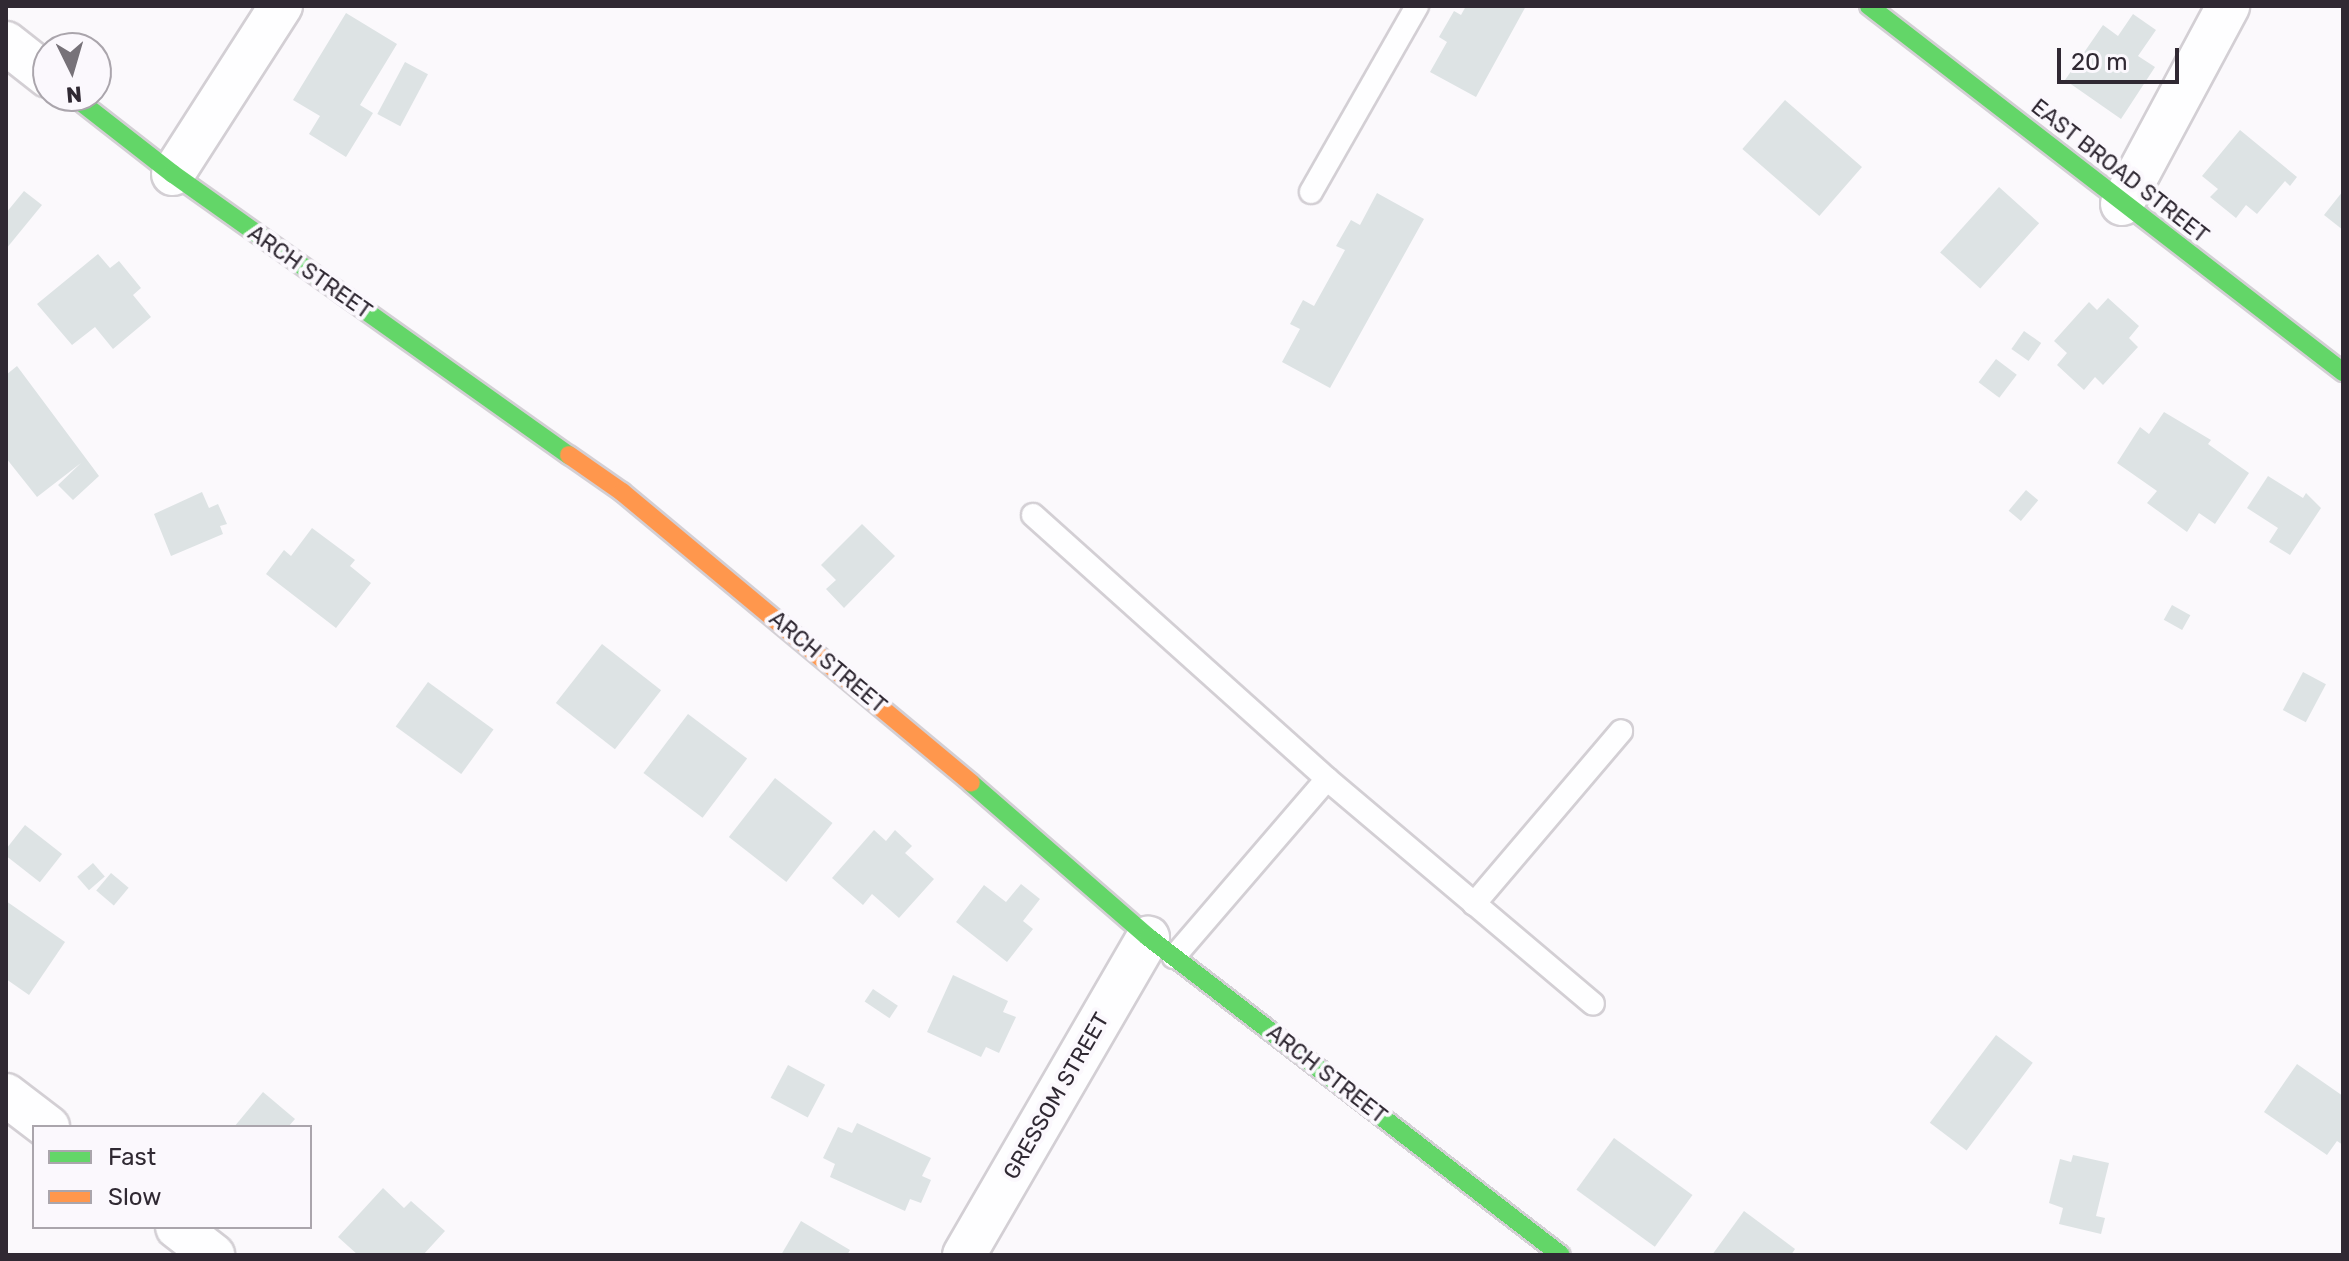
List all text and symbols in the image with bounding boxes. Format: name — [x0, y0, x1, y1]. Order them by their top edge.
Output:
north arrow — [32, 32, 112, 112]
scale bar — [2061, 32, 2183, 82]
text: 20 m — [2071, 48, 2128, 76]
text: N — [65, 80, 83, 109]
street label: EAST BROAD STREET — [2026, 93, 2214, 249]
street label: ARCH STREET — [243, 220, 377, 324]
street label: ARCH STREET — [764, 605, 892, 719]
street label: GRESSOM STREET — [998, 1008, 1114, 1184]
street label: ARCH STREET — [1262, 1019, 1392, 1129]
legend — [32, 1125, 312, 1229]
text: Fast — [108, 1143, 156, 1171]
text: Slow — [108, 1183, 161, 1211]

